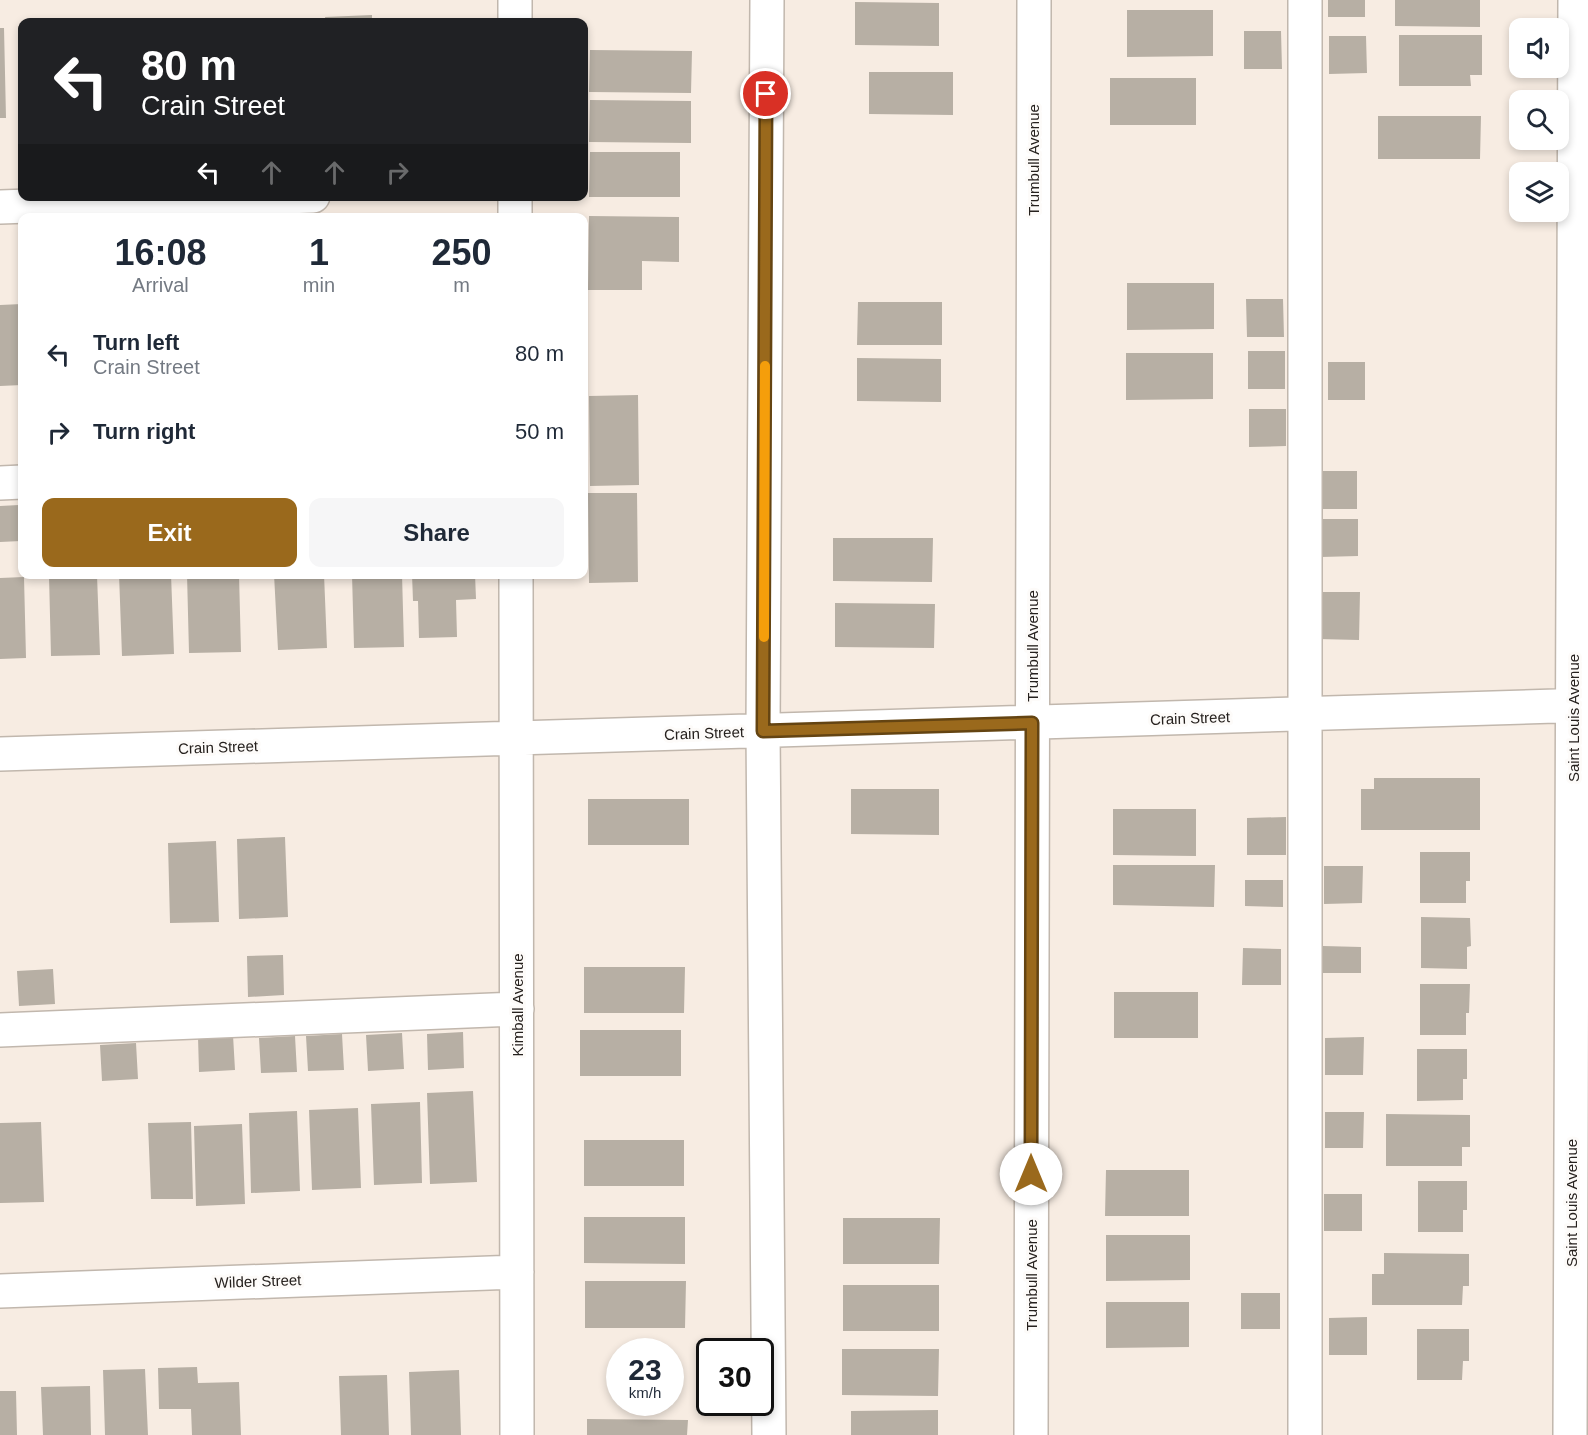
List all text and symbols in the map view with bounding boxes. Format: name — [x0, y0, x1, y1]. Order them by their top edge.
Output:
map controls — [1509, 18, 1569, 222]
button: sound — [1509, 18, 1569, 78]
icon: left — [42, 42, 120, 120]
text: 80 m — [141, 42, 237, 89]
pin — [740, 68, 791, 119]
icon: arrive — [749, 77, 782, 110]
button: search — [1509, 90, 1569, 150]
text: Crain Street — [141, 91, 285, 121]
street label: Trumbull Avenue — [1025, 104, 1042, 216]
icon: left — [192, 156, 225, 189]
icon: ahead — [255, 156, 288, 189]
icon: ahead — [318, 156, 351, 189]
icon: right — [381, 156, 414, 189]
button: layers — [1509, 162, 1569, 222]
text: 16:08 — [114, 232, 206, 273]
text: 1 — [309, 232, 329, 273]
text: 250 — [431, 232, 492, 273]
text: Arrival — [132, 274, 189, 296]
text: min — [303, 274, 335, 296]
text: m — [453, 274, 470, 296]
text: Turn left — [93, 330, 179, 355]
icon: left — [42, 338, 75, 371]
text: 80 m — [515, 341, 564, 366]
text: Crain Street — [93, 356, 200, 378]
icon: right — [42, 416, 75, 449]
text: Turn right — [93, 419, 195, 444]
text: 50 m — [515, 419, 564, 444]
button: Exit — [42, 498, 297, 567]
button: Share — [309, 498, 564, 567]
street label: Trumbull Avenue — [1024, 590, 1041, 702]
street label: Saint Louis Avenue — [1565, 654, 1582, 782]
street label: Crain Street — [1150, 708, 1231, 728]
street label: Crain Street — [664, 723, 745, 743]
street label: Crain Street — [178, 737, 259, 757]
street label: Kimball Avenue — [509, 953, 526, 1057]
street label: Saint Louis Avenue — [1563, 1139, 1580, 1267]
position arrow — [999, 1142, 1063, 1206]
street label: Trumbull Avenue — [1023, 1219, 1040, 1331]
street label: Wilder Street — [214, 1271, 302, 1291]
speed limit sign: 30 — [696, 1338, 774, 1416]
text: 23 — [628, 1353, 662, 1386]
text: km/h — [629, 1384, 661, 1401]

